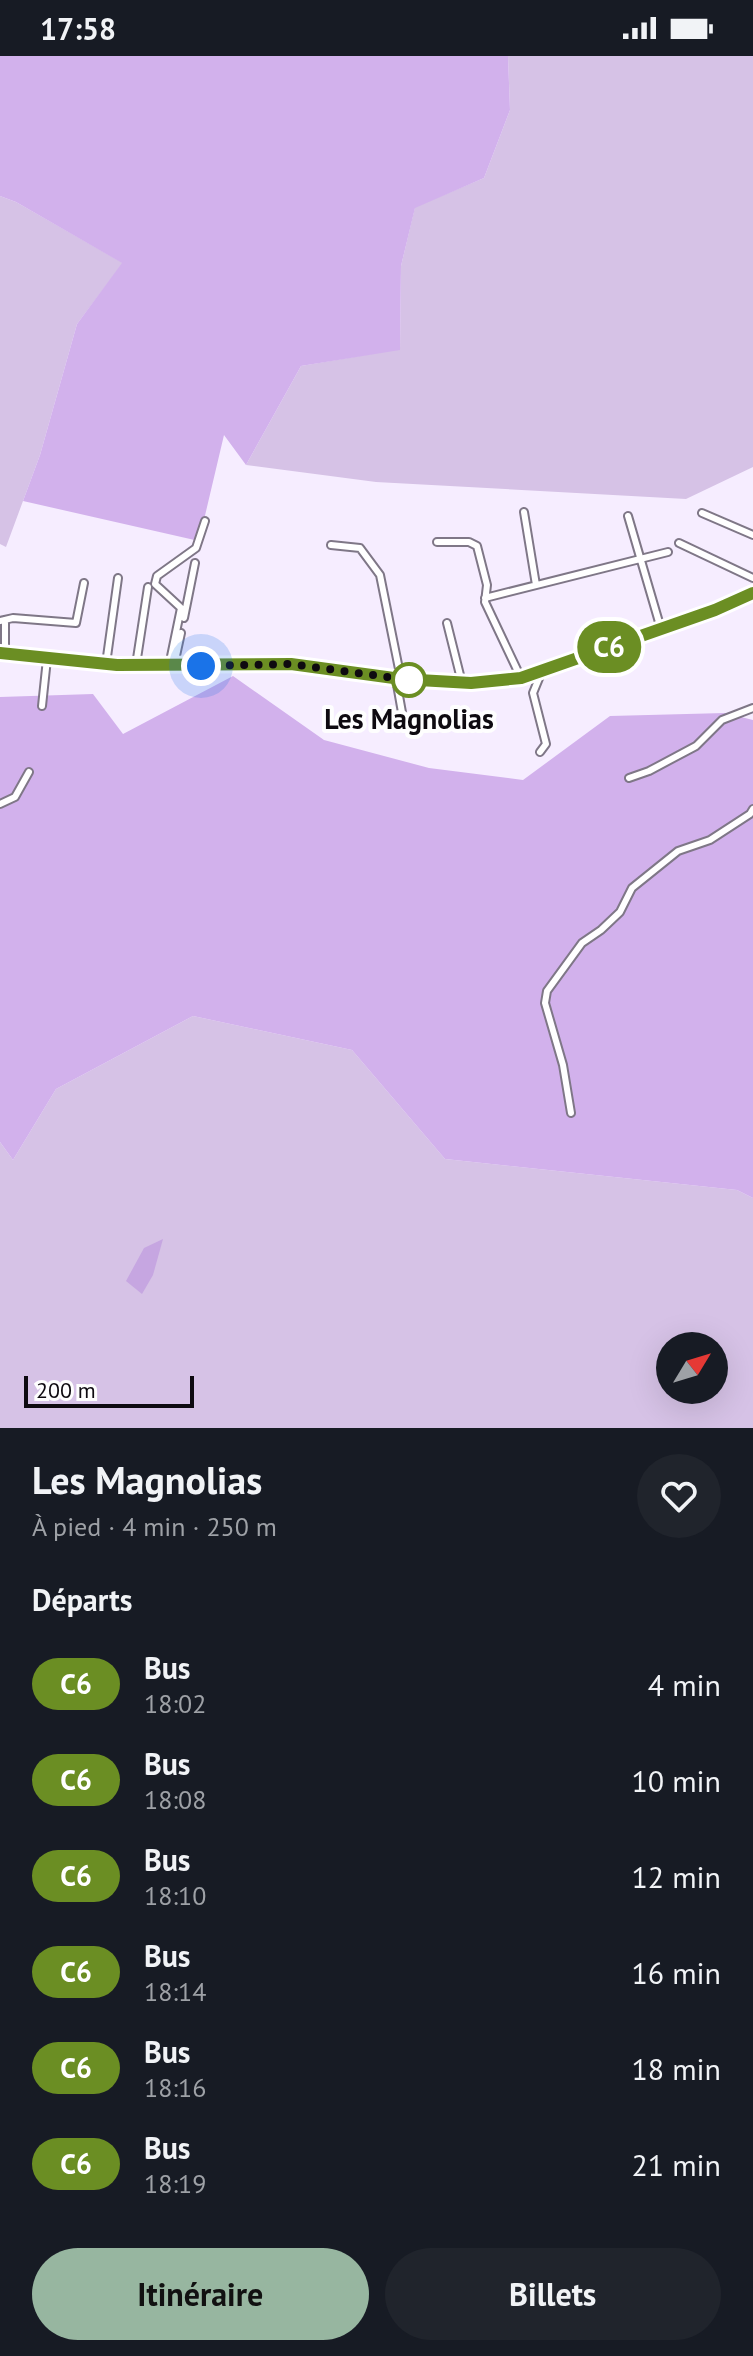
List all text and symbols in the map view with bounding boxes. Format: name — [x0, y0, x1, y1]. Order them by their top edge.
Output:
text: 17:58 — [40, 9, 116, 48]
line badge: C6 — [573, 621, 645, 673]
text: C6 — [593, 628, 625, 665]
your location — [181, 646, 221, 686]
marker: Les Magnolias — [392, 663, 426, 697]
place label: Les Magnolias — [324, 700, 494, 737]
north arrow — [656, 1332, 728, 1404]
map controls — [656, 1332, 728, 1404]
scale bar — [24, 1372, 194, 1408]
text: 200 m — [36, 1376, 96, 1404]
button: heart — [637, 1454, 721, 1538]
text: Les Magnolias — [32, 1455, 262, 1504]
text: À pied · 4 min · 250 m — [32, 1510, 277, 1543]
text: Départs — [32, 1580, 132, 1619]
text: Bus — [144, 1648, 191, 1687]
text: C6 — [60, 1665, 92, 1702]
text: 4 min — [648, 1665, 721, 1704]
text: 18:02 — [144, 1687, 206, 1720]
text: Bus — [144, 1744, 191, 1783]
text: C6 — [60, 1761, 92, 1798]
text: 10 min — [631, 1761, 721, 1800]
text: 18:08 — [144, 1783, 206, 1816]
text: Bus — [144, 1840, 191, 1879]
text: C6 — [60, 1857, 92, 1894]
text: 12 min — [631, 1857, 721, 1896]
text: 18:10 — [144, 1879, 206, 1912]
text: Bus — [144, 1936, 191, 1975]
text: C6 — [60, 1953, 92, 1990]
text: 16 min — [631, 1953, 721, 1992]
text: 18:14 — [144, 1975, 206, 2008]
text: Bus — [144, 2032, 191, 2071]
text: C6 — [60, 2049, 92, 2086]
text: 18 min — [631, 2049, 721, 2088]
text: 18:16 — [144, 2071, 206, 2104]
text: Bus — [144, 2128, 191, 2167]
text: C6 — [60, 2145, 92, 2182]
text: 21 min — [631, 2145, 721, 2184]
text: 18:19 — [144, 2167, 206, 2200]
button: Itinéraire — [32, 2248, 369, 2340]
button: Billets — [385, 2248, 721, 2340]

